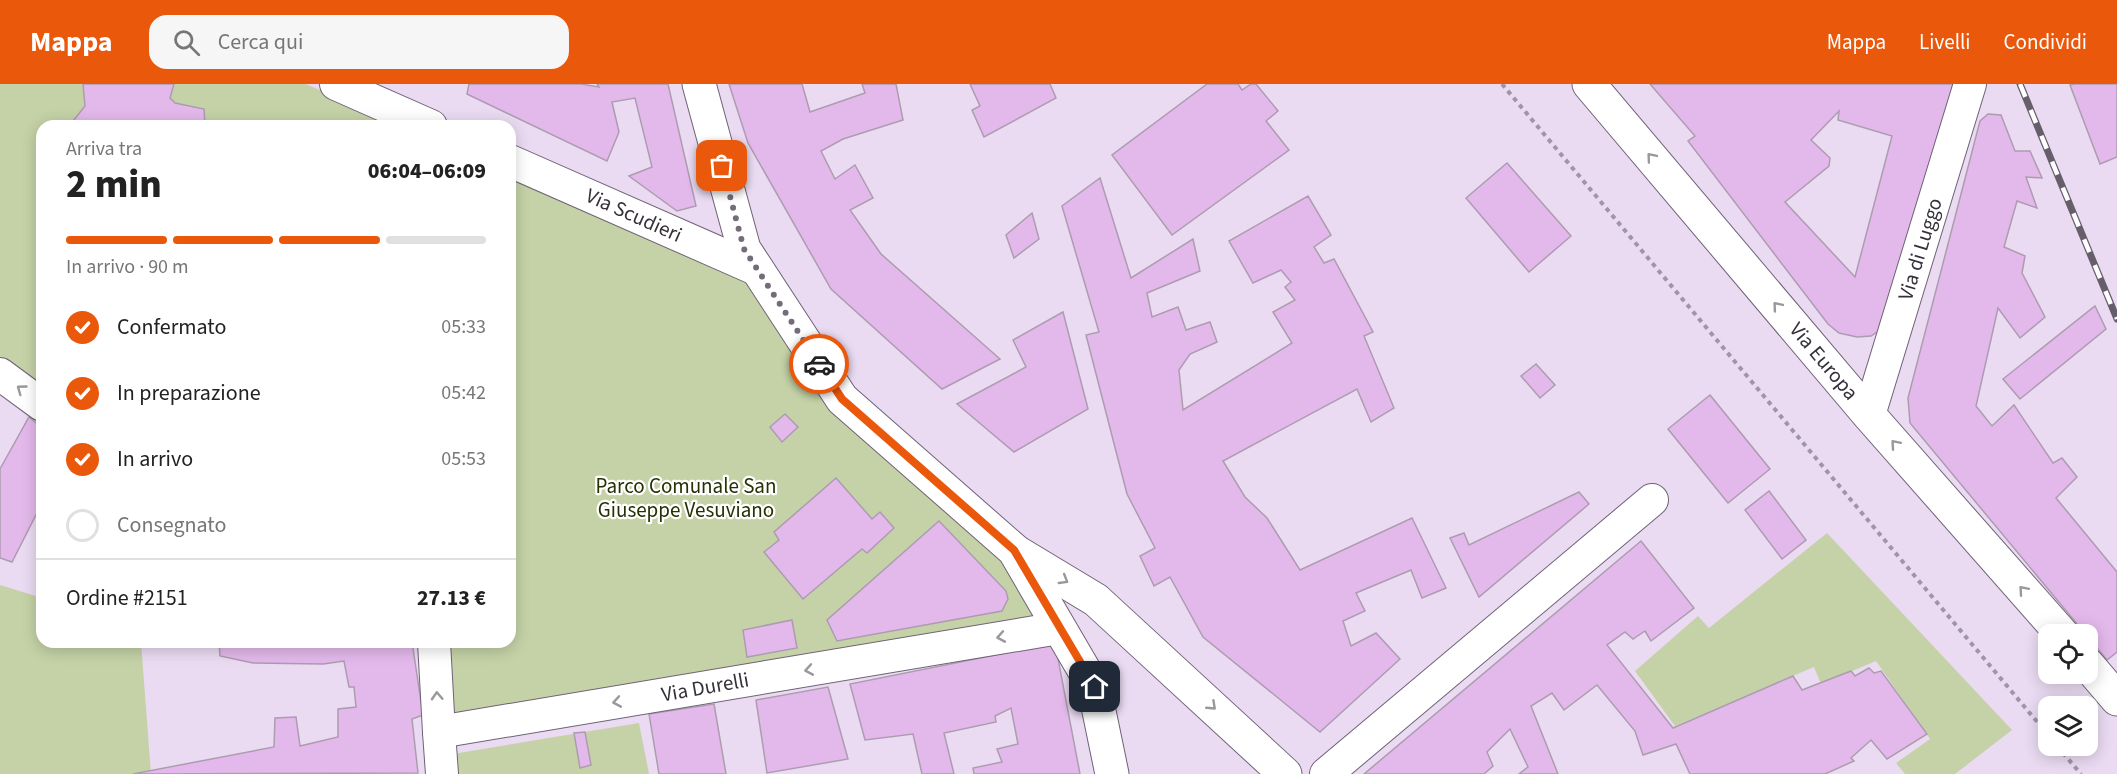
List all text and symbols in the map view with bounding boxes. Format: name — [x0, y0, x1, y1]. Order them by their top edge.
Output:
search box — [149, 15, 569, 69]
text: Mappa — [30, 22, 113, 62]
icon: search — [170, 26, 203, 59]
text: Cerca qui — [218, 26, 303, 58]
text: Mappa — [1827, 27, 1886, 57]
text: Livelli — [1919, 27, 1971, 57]
text: Condividi — [2004, 27, 2087, 57]
text: Arriva tra — [66, 135, 142, 163]
pin — [696, 140, 747, 191]
icon: bag — [705, 149, 738, 182]
one-way arrow — [1647, 153, 1658, 164]
text: 06:04–06:09 — [368, 155, 486, 187]
text: 2 min — [66, 157, 162, 213]
street label: Via Scudieri — [581, 180, 687, 250]
street label: Via di Luggo — [1890, 194, 1950, 304]
text: In arrivo · 90 m — [66, 253, 189, 281]
one-way arrow — [1773, 302, 1784, 313]
icon: check — [66, 311, 99, 344]
text: Confermato — [117, 311, 226, 343]
text: 05:33 — [441, 313, 486, 341]
street label: Via Europa — [1782, 315, 1866, 407]
courier — [789, 334, 849, 394]
icon: car — [803, 348, 836, 381]
icon: check — [66, 377, 99, 410]
text: In preparazione — [117, 377, 261, 409]
text: 05:42 — [441, 379, 486, 407]
one-way arrow — [17, 386, 28, 397]
one-way arrow — [1891, 440, 1902, 451]
icon: check — [66, 443, 99, 476]
text: In arrivo — [117, 443, 193, 475]
text: 05:53 — [441, 445, 486, 473]
park label: Parco Comunale San Giuseppe Vesuviano — [596, 471, 776, 525]
text: Consegnato — [117, 509, 226, 541]
one-way arrow — [1058, 573, 1068, 585]
text: Ordine #2151 — [66, 582, 188, 614]
text: 27.13 € — [417, 582, 486, 614]
one-way arrow — [2019, 587, 2030, 597]
map controls — [2038, 624, 2098, 756]
button: locate — [2038, 624, 2098, 684]
one-way arrow — [997, 630, 1007, 643]
pin — [1069, 661, 1120, 712]
one-way arrow — [804, 663, 814, 675]
street label: Via Durelli — [659, 665, 751, 709]
icon: home — [1078, 670, 1111, 703]
one-way arrow — [430, 692, 443, 701]
one-way arrow — [612, 695, 622, 708]
button: layers — [2038, 696, 2098, 756]
one-way arrow — [1205, 699, 1216, 710]

